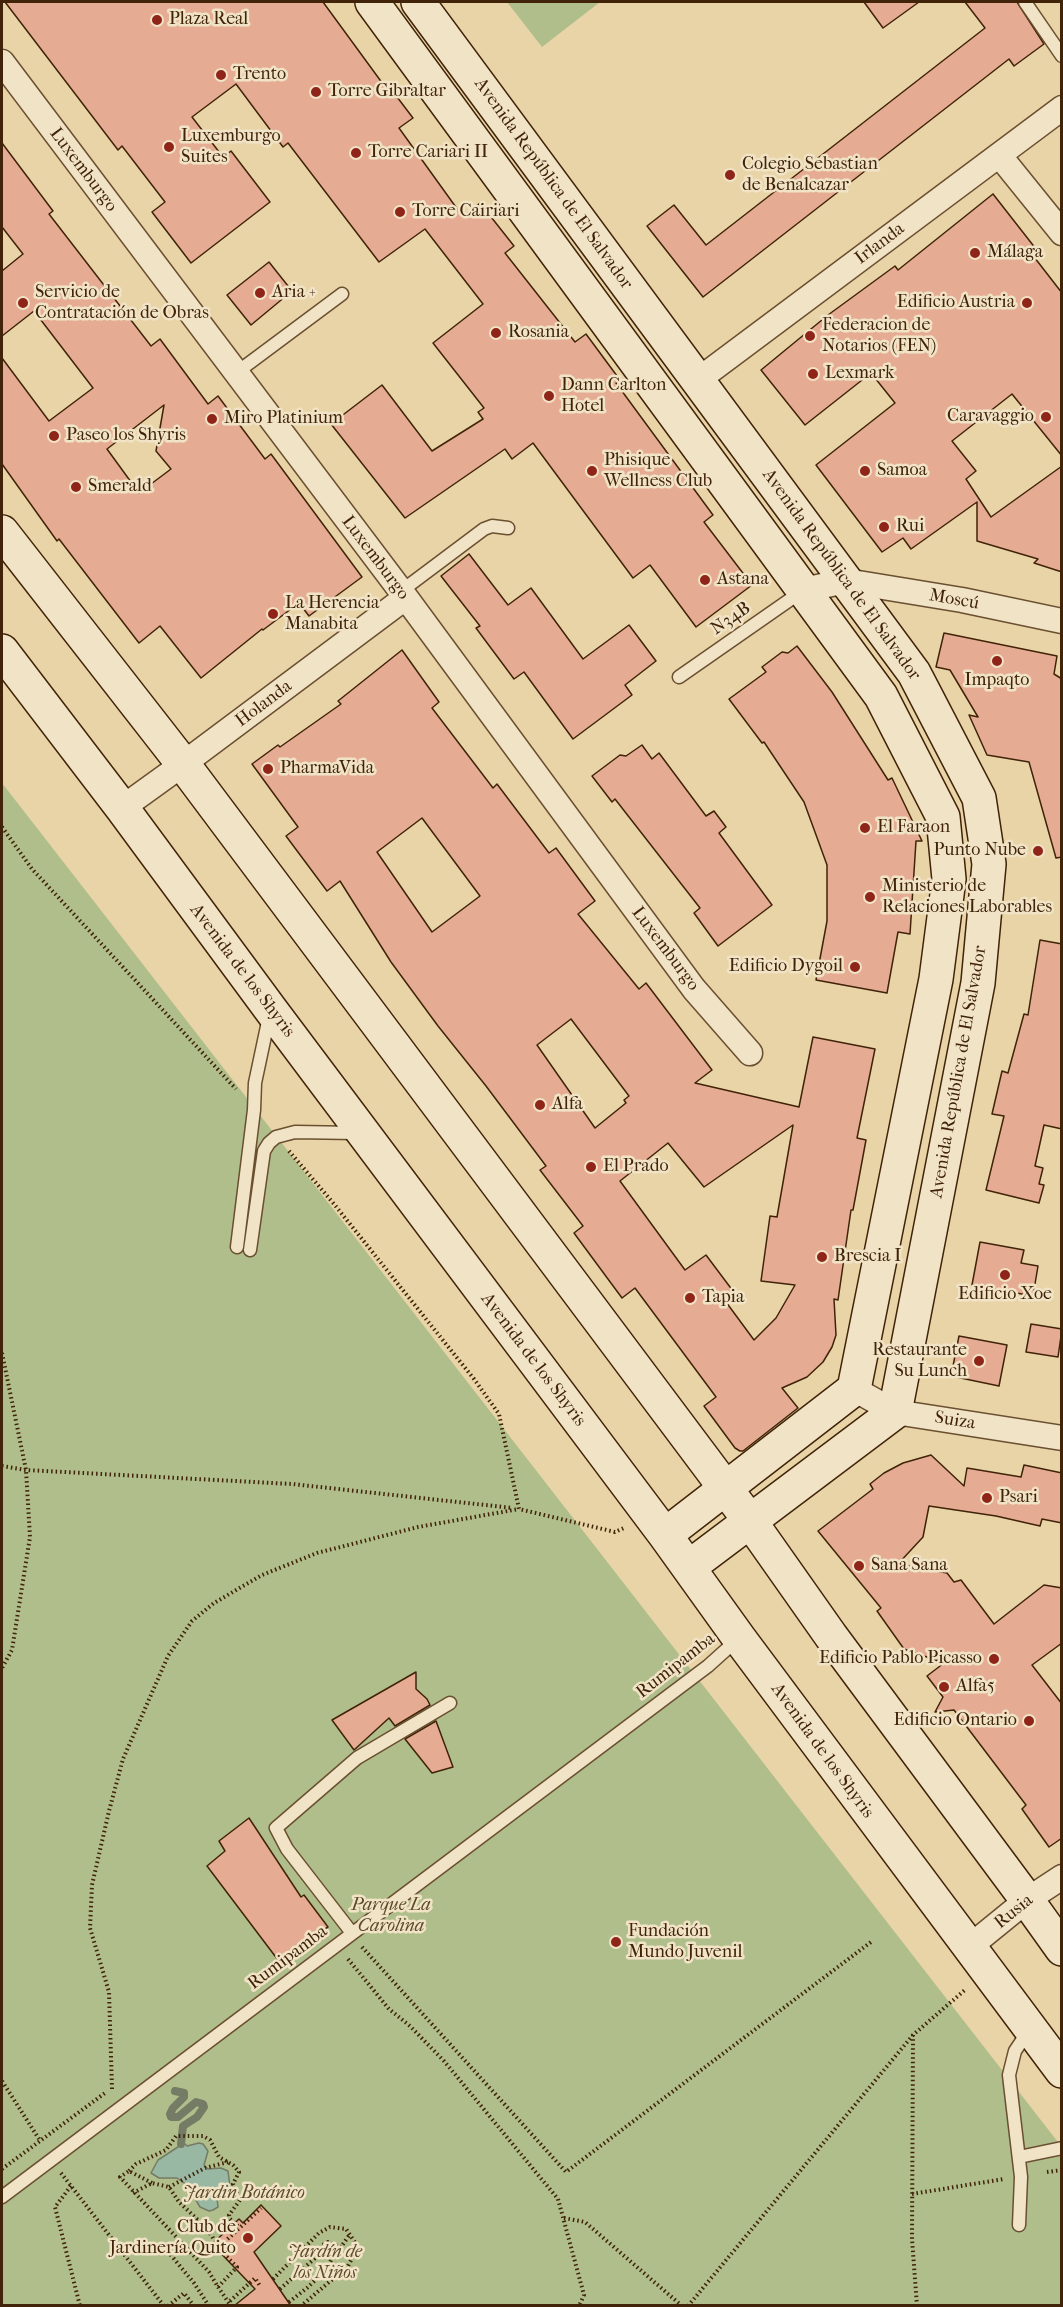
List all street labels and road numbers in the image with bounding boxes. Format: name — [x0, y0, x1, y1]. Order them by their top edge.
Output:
street label: Avenida República de El Salvador — [469, 74, 637, 294]
street label: Luxemburgo — [44, 124, 122, 216]
street label: Irlanda — [851, 218, 909, 270]
street label: Avenida República de El Salvador — [757, 465, 925, 685]
street label: Luxemburgo — [336, 512, 414, 604]
street label: Moscú — [927, 585, 981, 615]
street label: N34B — [707, 598, 755, 640]
street label: Holanda — [232, 676, 296, 732]
street label: Avenida de los Shyris — [185, 900, 299, 1042]
street label: Luxemburgo — [626, 903, 704, 995]
street label: Avenida República de El Salvador — [926, 944, 992, 1200]
street label: Avenida de los Shyris — [476, 1289, 590, 1431]
street label: Suiza — [933, 1407, 977, 1435]
street label: Rumipamba — [632, 1629, 720, 1703]
street label: Avenida de los Shyris — [766, 1679, 878, 1823]
street label: Rusia — [990, 1890, 1038, 1934]
street label: Rumipamba — [244, 1921, 332, 1995]

